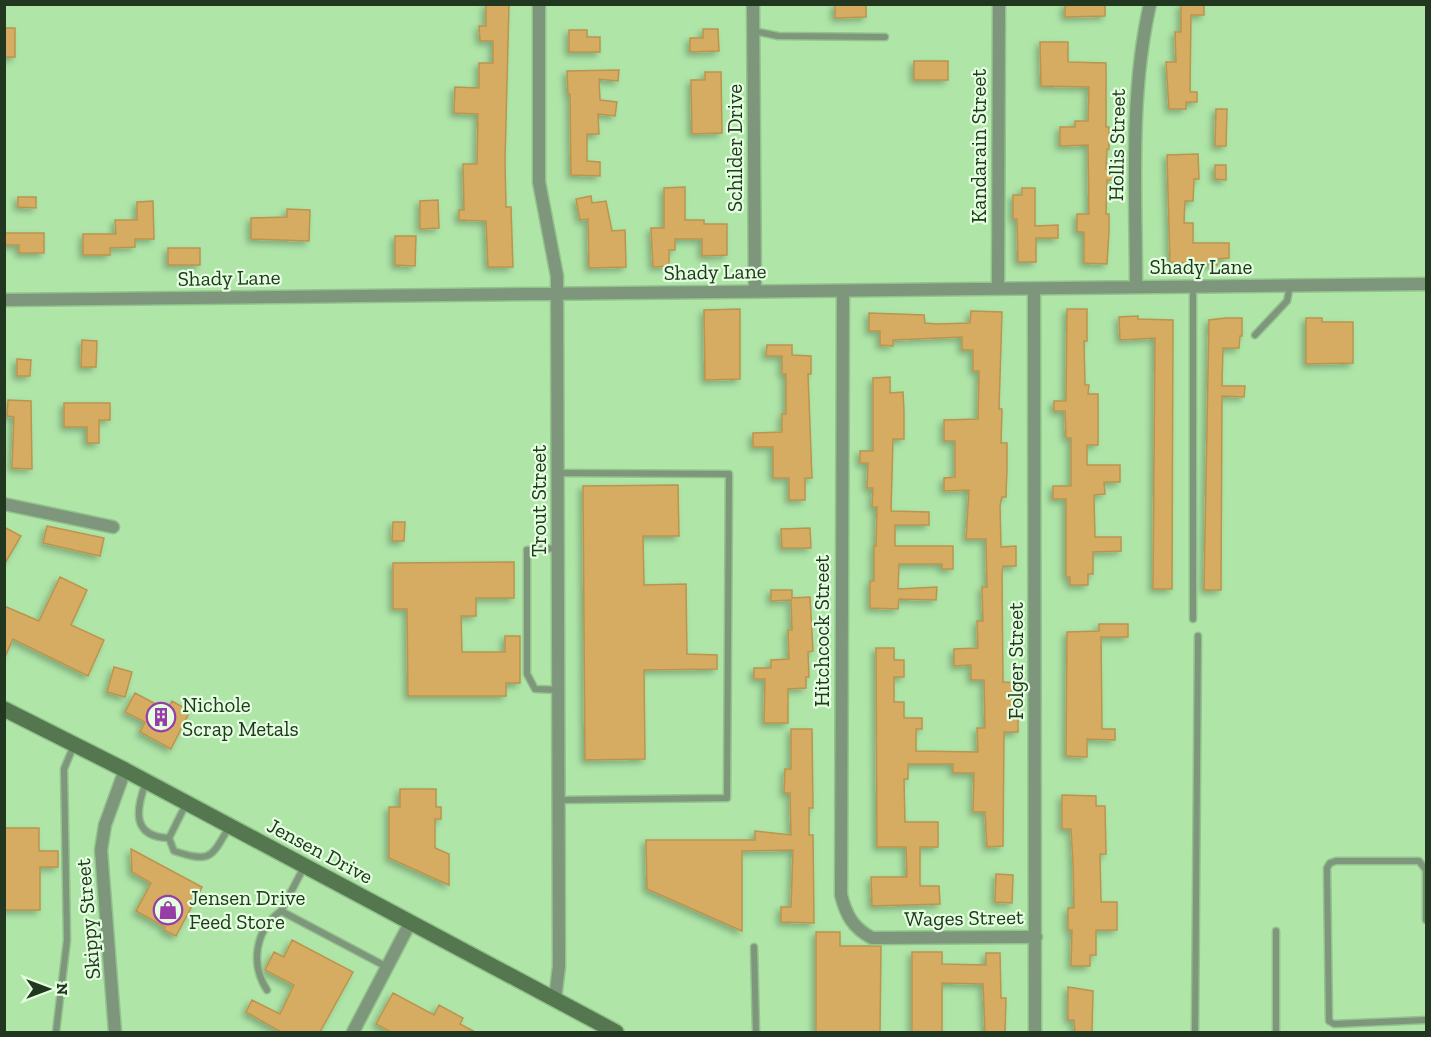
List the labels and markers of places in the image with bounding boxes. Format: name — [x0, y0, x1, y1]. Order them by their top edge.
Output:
place label: Nichole Scrap Metals — [182, 692, 299, 741]
building icon: Nichole Scrap Metals — [145, 701, 177, 733]
place label: Jensen Drive Feed Store — [189, 885, 305, 934]
shop icon: Jensen Drive Feed Store — [152, 894, 184, 926]

